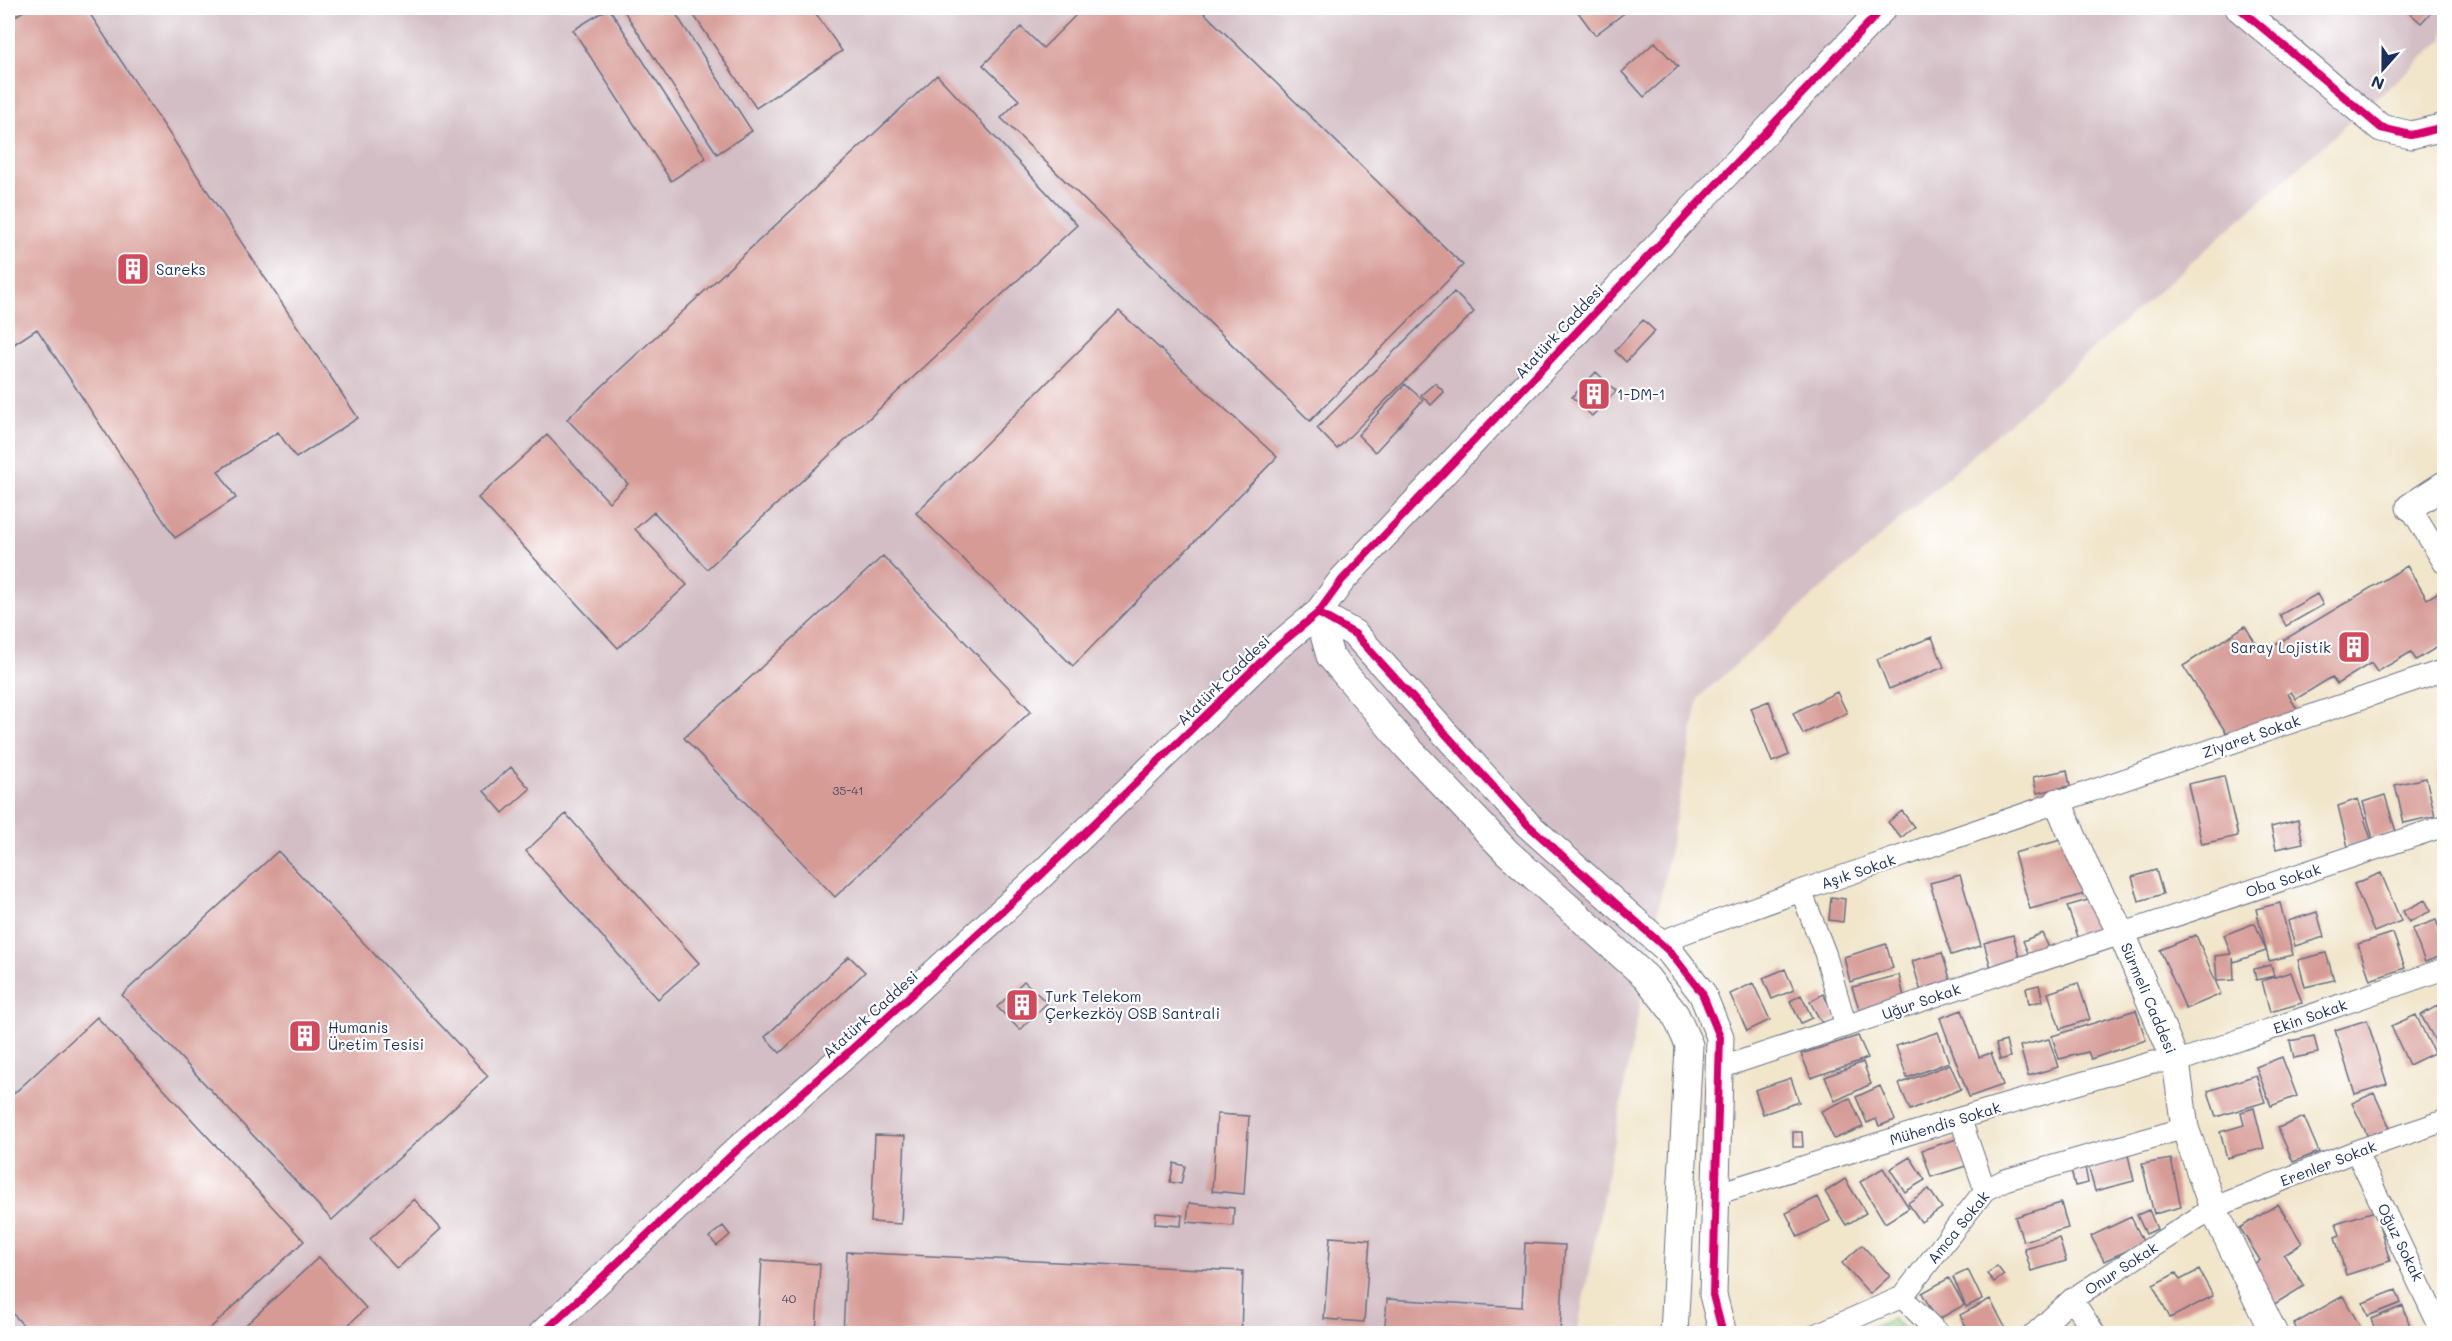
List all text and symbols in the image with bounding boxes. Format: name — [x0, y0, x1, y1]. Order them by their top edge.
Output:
north arrow — [2353, 39, 2413, 99]
text: N — [2368, 71, 2387, 95]
building icon: Sareks — [115, 251, 151, 287]
place label: Sareks — [156, 259, 206, 279]
street label: Atatürk Caddesi — [1510, 280, 1608, 382]
building icon: 1-DM-1 — [1576, 376, 1612, 412]
place label: 1-DM-1 — [1617, 384, 1665, 404]
building icon: Saray Lojistik — [2336, 629, 2372, 665]
street label: Atatürk Caddesi — [1172, 631, 1274, 729]
place label: Saray Lojistik — [2231, 637, 2331, 657]
street label: Ziyaret Sokak — [2199, 710, 2303, 762]
house number: 35-41 — [832, 782, 864, 798]
street label: Aşık Sokak — [1818, 849, 1898, 893]
street label: Oba Sokak — [2243, 858, 2323, 902]
street label: Sürmeli Caddesi — [2117, 939, 2181, 1057]
street label: Atatürk Caddesi — [818, 966, 922, 1062]
street label: Uğur Sokak — [1879, 978, 1963, 1024]
place label: Turk Telekom Çerkezköy OSB Santrali — [1045, 986, 1220, 1023]
building icon: Turk Telekom Çerkezköy OSB Santrali — [1004, 987, 1040, 1023]
street label: Ekin Sokak — [2270, 994, 2350, 1038]
place label: Humanis Üretim Tesisi — [328, 1017, 424, 1054]
building icon: Humanis Üretim Tesisi — [287, 1018, 323, 1054]
street label: Mühendis Sokak — [1887, 1097, 2003, 1149]
street label: Erenler Sokak — [2277, 1135, 2379, 1191]
street label: Amca Sokak — [1923, 1187, 1993, 1267]
street label: Oğuz Sokak — [2373, 1200, 2429, 1284]
street label: Onur Sokak — [2081, 1237, 2161, 1299]
house number: 40 — [782, 1290, 797, 1306]

